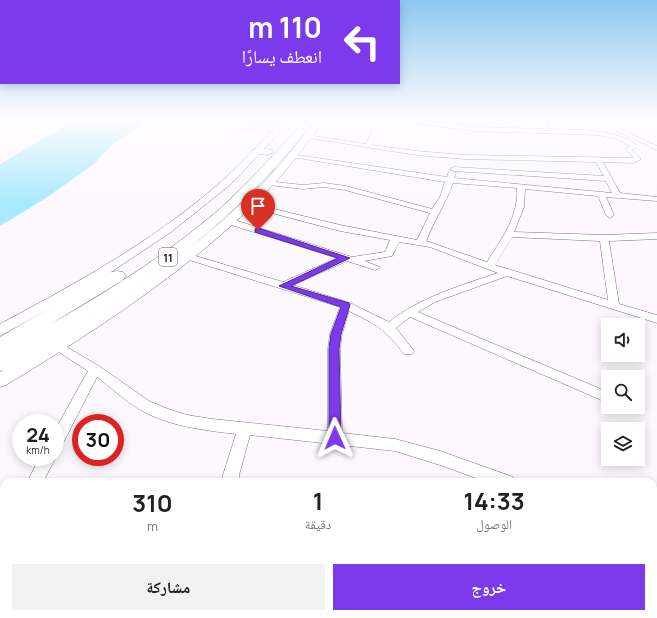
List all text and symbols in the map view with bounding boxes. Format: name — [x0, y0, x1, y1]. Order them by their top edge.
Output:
text: 110 m — [248, 8, 322, 46]
icon: left — [336, 16, 388, 68]
text: انعطف يسارًا — [242, 44, 322, 68]
pin — [241, 189, 275, 230]
icon: arrive — [247, 195, 269, 217]
road number: 11 — [159, 248, 177, 266]
map controls — [601, 318, 645, 466]
button: sound — [601, 318, 645, 362]
button: search — [601, 370, 645, 414]
speed limit sign: 30 — [72, 414, 124, 466]
position arrow — [314, 417, 356, 459]
text: 24 — [26, 421, 50, 448]
button: layers — [601, 422, 645, 466]
text: km/h — [26, 443, 50, 457]
text: 1 — [313, 484, 323, 517]
text: 14:33 — [464, 484, 525, 517]
text: 310 — [132, 486, 173, 519]
text: دقيقة — [305, 515, 331, 533]
text: الوصول — [476, 515, 512, 533]
text: m — [147, 517, 158, 535]
button: مشاركة — [12, 564, 325, 610]
button: خروج — [333, 564, 645, 610]

